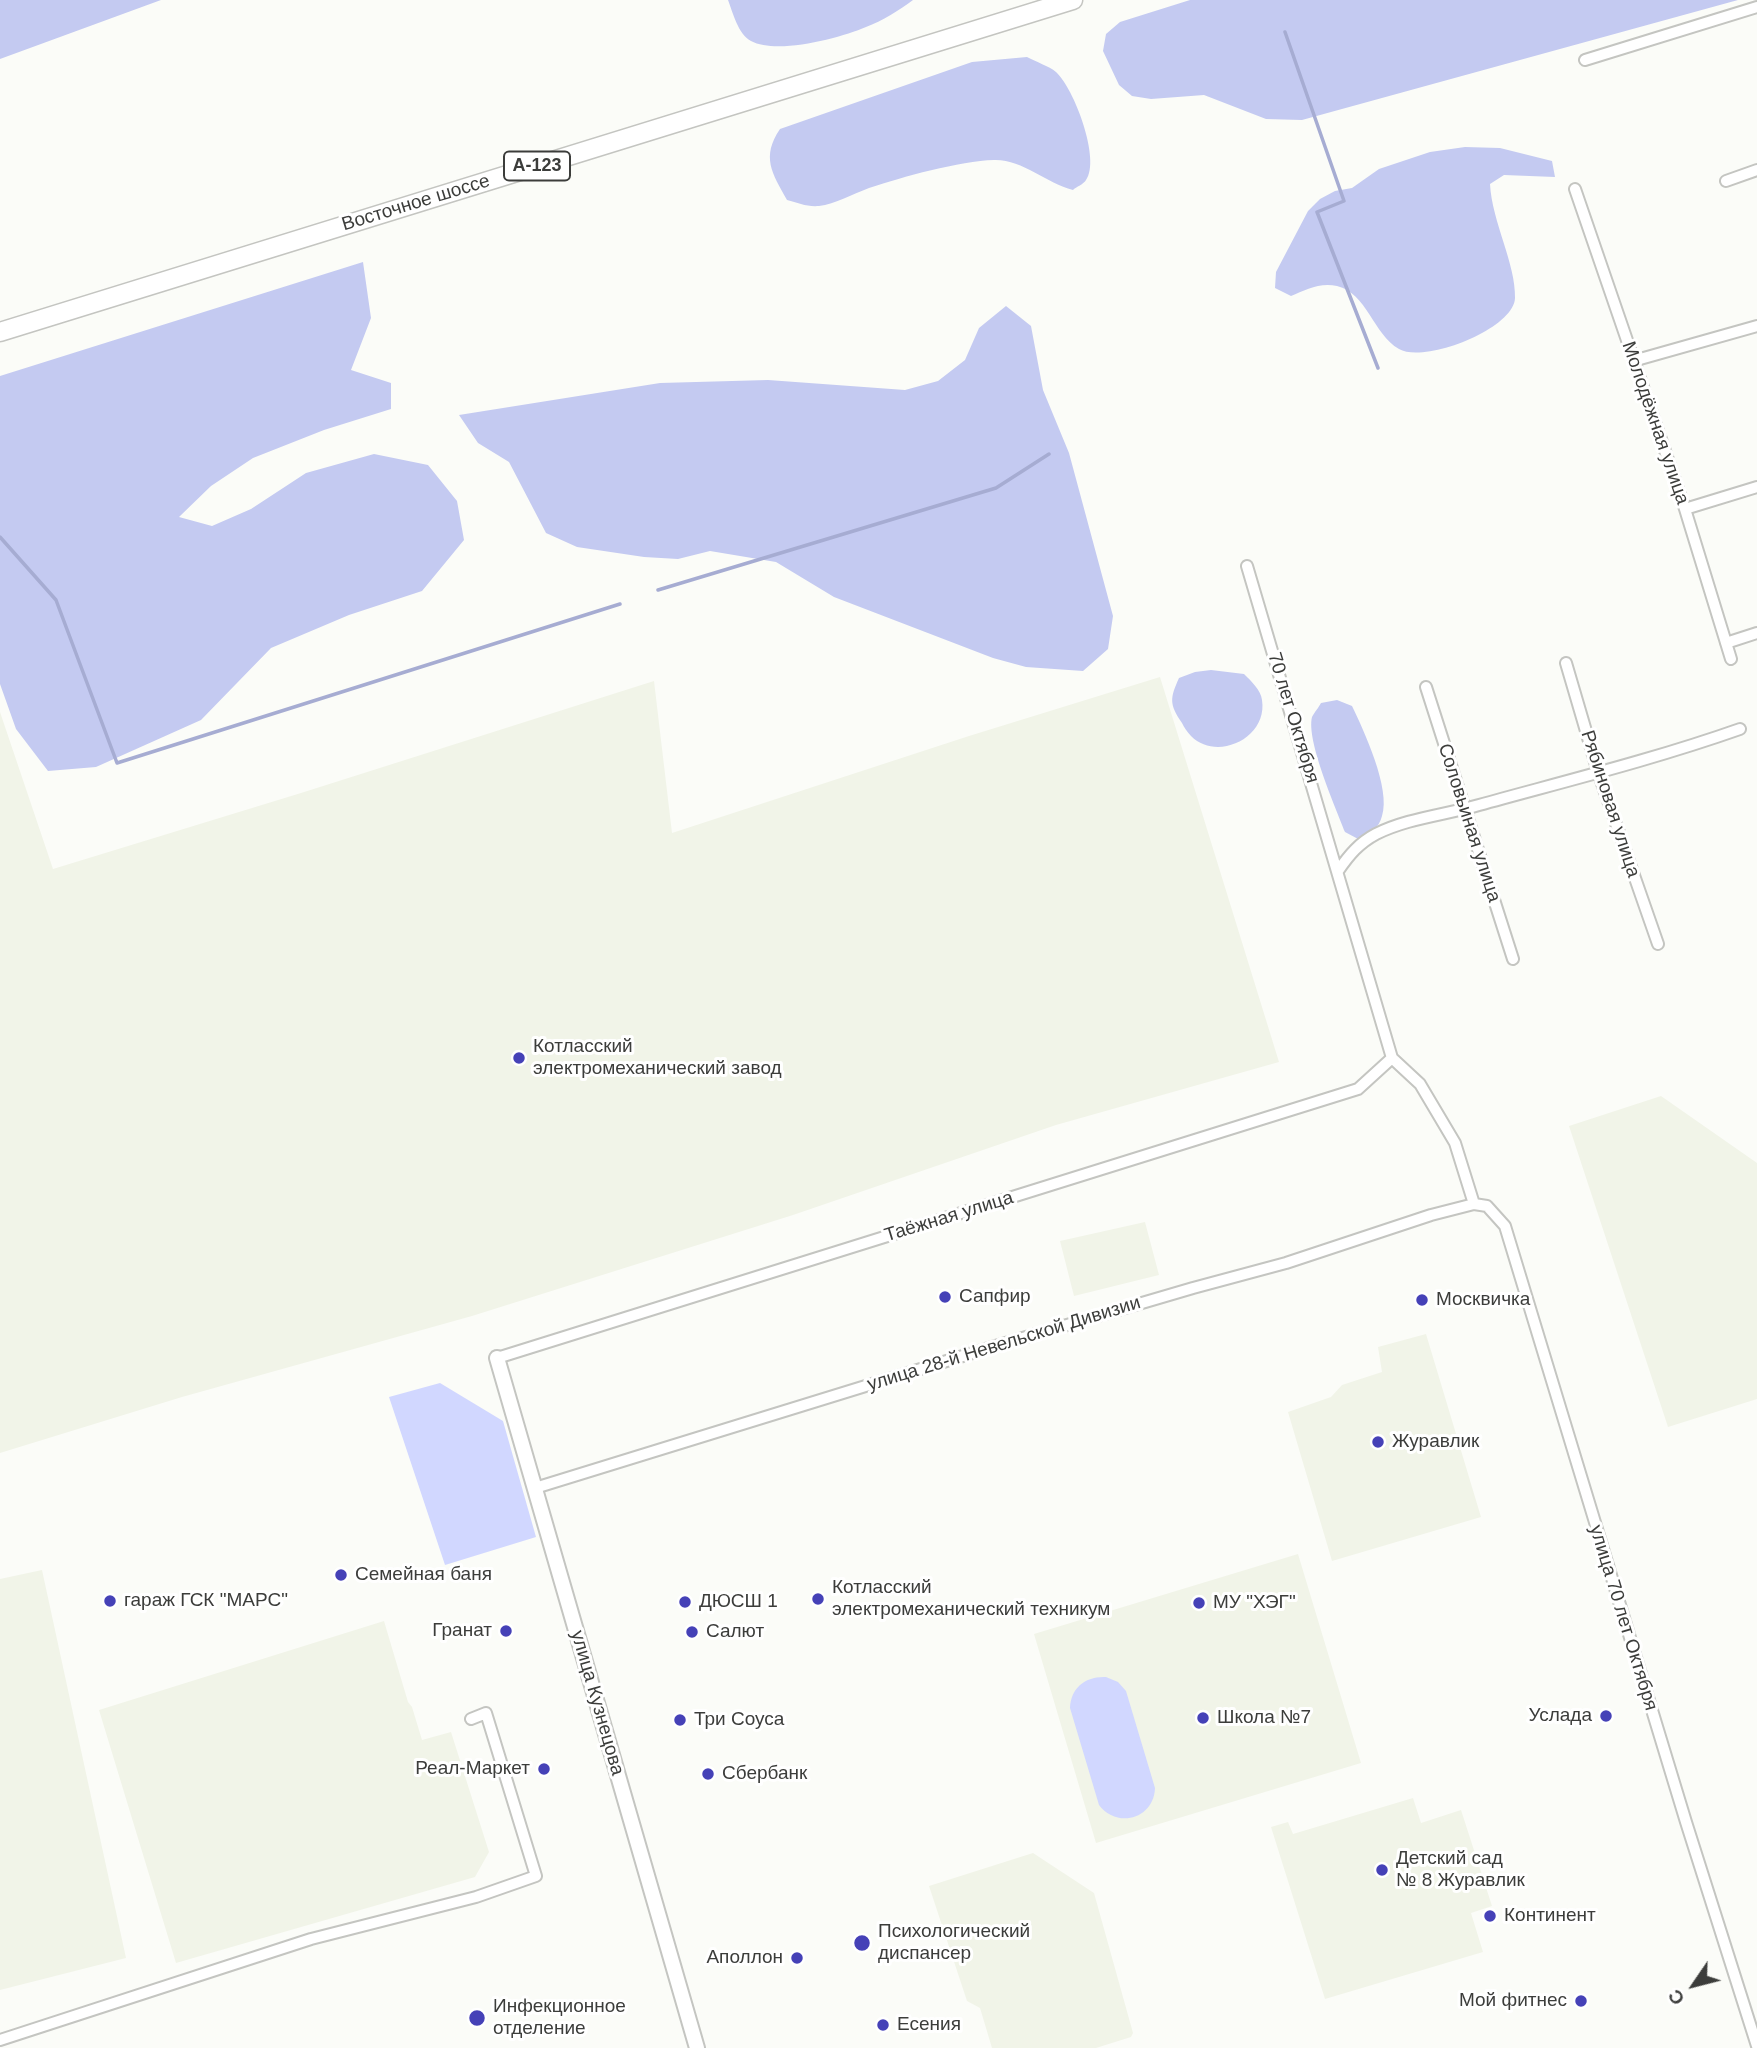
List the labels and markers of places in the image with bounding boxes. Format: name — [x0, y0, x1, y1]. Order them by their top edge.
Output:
place label: Котласский электромеханический завод — [533, 1036, 782, 1080]
marker: Котласский электромеханический завод — [511, 1050, 527, 1066]
place label: Сапфир — [959, 1286, 1031, 1308]
marker: Сапфир — [937, 1289, 953, 1305]
place label: Москвичка — [1436, 1289, 1530, 1311]
marker: Москвичка — [1414, 1292, 1430, 1308]
place label: Журавлик — [1392, 1431, 1479, 1453]
marker: Журавлик — [1370, 1434, 1386, 1450]
place label: Семейная баня — [355, 1564, 492, 1586]
marker: Семейная баня — [333, 1567, 349, 1583]
place label: Котласский электромеханический техникум — [832, 1577, 1110, 1621]
place label: гараж ГСК "МАРС" — [124, 1590, 288, 1612]
place label: ДЮСШ 1 — [699, 1591, 778, 1613]
marker: Котласский электромеханический техникум — [810, 1591, 826, 1607]
place label: МУ "ХЭГ" — [1213, 1592, 1296, 1614]
marker: гараж ГСК "МАРС" — [102, 1593, 118, 1609]
marker: ДЮСШ 1 — [677, 1594, 693, 1610]
marker: МУ "ХЭГ" — [1191, 1595, 1207, 1611]
place label: Гранат — [432, 1620, 492, 1642]
place label: Салют — [706, 1621, 764, 1643]
marker: Гранат — [498, 1623, 514, 1639]
marker: Салют — [684, 1624, 700, 1640]
place label: Услада — [1528, 1705, 1592, 1727]
place label: Школа №7 — [1217, 1707, 1311, 1729]
marker: Услада — [1598, 1708, 1614, 1724]
place label: Три Соуса — [694, 1709, 784, 1731]
marker: Школа №7 — [1195, 1710, 1211, 1726]
marker: Три Соуса — [672, 1712, 688, 1728]
place label: Реал-Маркет — [415, 1758, 530, 1780]
marker: Реал-Маркет — [536, 1761, 552, 1777]
place label: Сбербанк — [722, 1763, 807, 1785]
marker: Сбербанк — [700, 1766, 716, 1782]
place label: Детский сад № 8 Журавлик — [1396, 1848, 1525, 1892]
marker: Детский сад № 8 Журавлик — [1374, 1862, 1390, 1878]
place label: Континент — [1504, 1905, 1596, 1927]
marker: Континент — [1482, 1908, 1498, 1924]
place label: Психологический диспансер — [878, 1921, 1030, 1965]
marker: Психологический диспансер — [852, 1933, 872, 1953]
place label: Аполлон — [706, 1947, 783, 1969]
marker: Аполлон — [789, 1950, 805, 1966]
place label: Мой фитнес — [1459, 1990, 1567, 2012]
marker: Мой фитнес — [1573, 1993, 1589, 2009]
place label: Инфекционное отделение — [493, 1996, 626, 2040]
marker: Инфекционное отделение — [467, 2008, 487, 2028]
place label: Есения — [897, 2014, 961, 2036]
marker: Есения — [875, 2017, 891, 2033]

